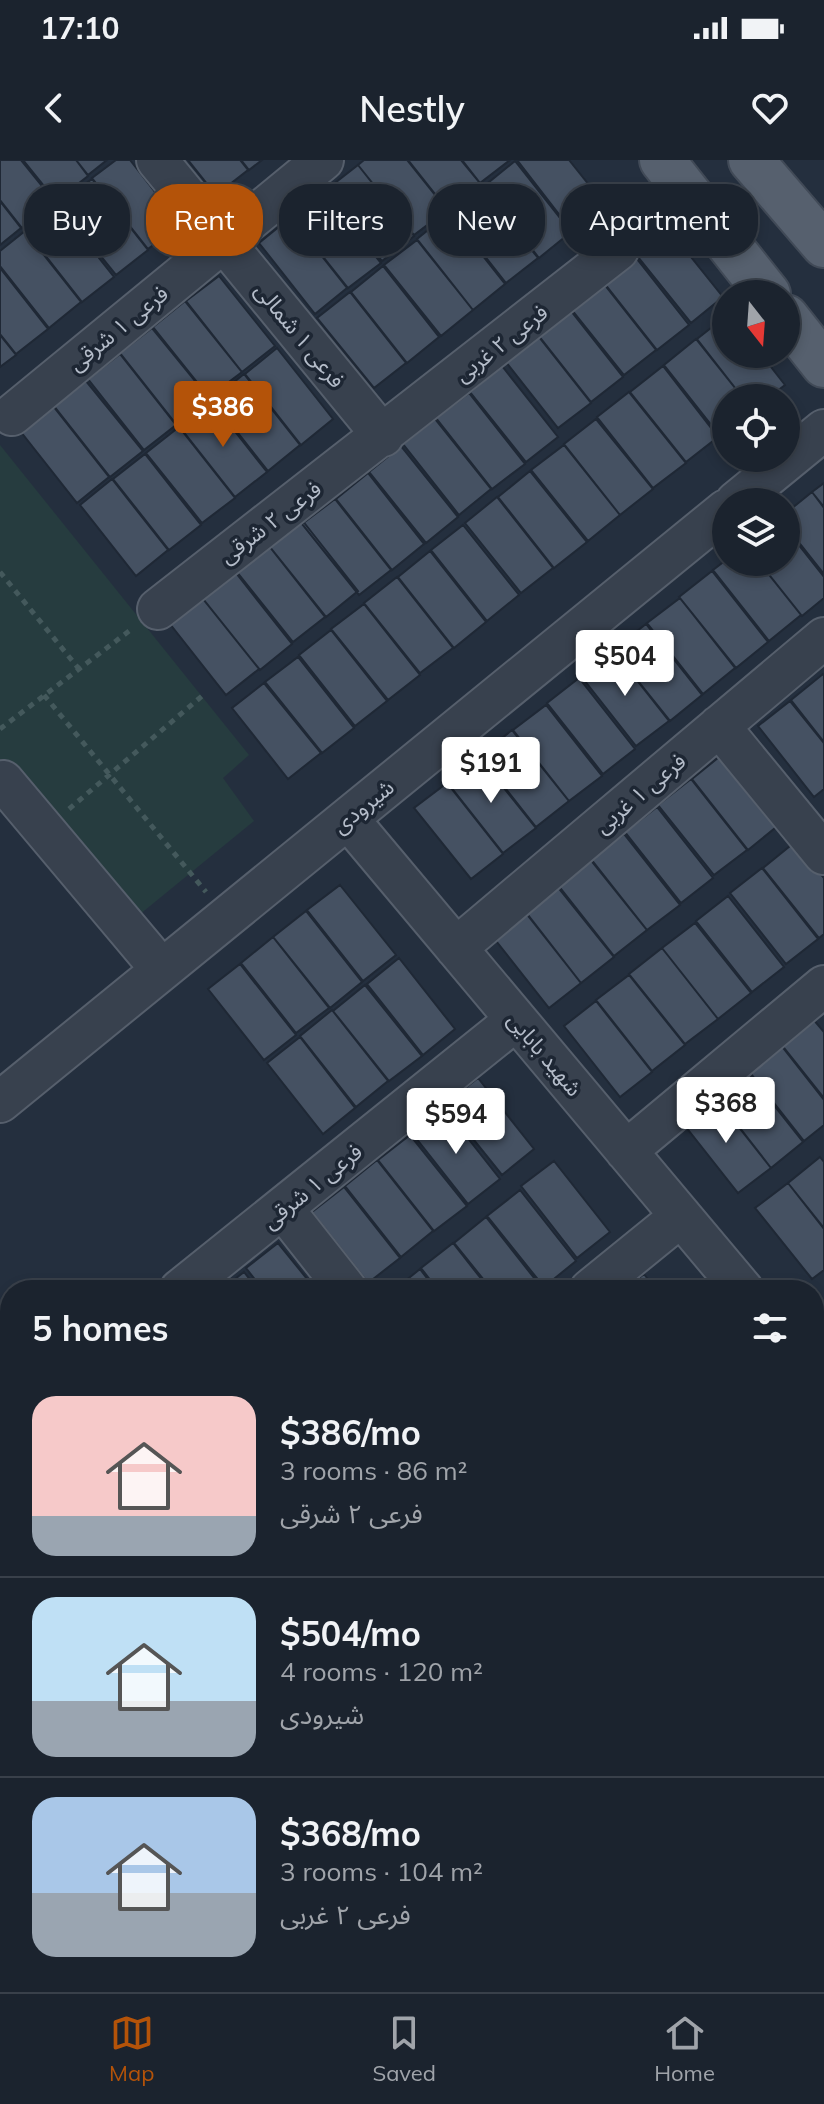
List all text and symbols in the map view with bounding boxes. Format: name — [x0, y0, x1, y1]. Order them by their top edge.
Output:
text: 17:10 — [40, 9, 119, 47]
icon: back — [32, 86, 76, 130]
text: Nestly — [359, 86, 465, 131]
icon: heart — [748, 86, 792, 130]
chip: Buy — [24, 184, 130, 256]
chip: Rent — [146, 184, 263, 256]
chip: Filters — [279, 184, 412, 256]
chip: New — [428, 184, 545, 256]
chip: Apartment — [561, 184, 758, 256]
street label: فرعی ۱ شمالی — [249, 277, 351, 393]
street label: فرعی ۱ شرقی — [62, 279, 174, 377]
north arrow — [712, 280, 800, 368]
map controls — [712, 280, 800, 576]
street label: فرعی ۲ غربی — [449, 298, 553, 388]
pin: $386 — [176, 381, 270, 449]
button: locate — [712, 384, 800, 472]
text: $386 — [192, 390, 254, 423]
street label: فرعی ۲ شرقی — [213, 475, 327, 569]
button: layers — [712, 488, 800, 576]
pin: $504 — [578, 630, 672, 698]
text: $504 — [594, 639, 656, 672]
pin: $191 — [444, 737, 538, 805]
text: $191 — [460, 746, 522, 779]
street label: فرعی ۱ غربی — [589, 747, 691, 839]
street label: شیرودی — [327, 773, 399, 839]
street label: شهید بابایی — [502, 1006, 588, 1102]
pin: $368 — [679, 1077, 773, 1145]
text: $368 — [695, 1086, 757, 1119]
pin: $594 — [409, 1088, 503, 1156]
text: $594 — [425, 1097, 487, 1130]
street label: فرعی ۱ شرقی — [256, 1137, 368, 1235]
icon: filters — [748, 1306, 792, 1350]
text: 5 homes — [32, 1307, 169, 1350]
text: $386/mo — [280, 1411, 421, 1454]
icon: home — [96, 1428, 192, 1524]
text: 3 rooms · 86 m² — [280, 1454, 467, 1487]
text: فرعی ۲ شرقی — [280, 1497, 423, 1530]
text: $504/mo — [280, 1612, 421, 1655]
icon: home — [96, 1629, 192, 1725]
text: 4 rooms · 120 m² — [280, 1655, 483, 1688]
text: شیرودی — [280, 1698, 364, 1731]
text: $368/mo — [280, 1812, 421, 1855]
icon: home — [96, 1829, 192, 1925]
text: 3 rooms · 104 m² — [280, 1855, 483, 1888]
text: فرعی ۲ غربی — [280, 1898, 411, 1931]
tab: Map — [109, 2011, 154, 2087]
tab: Saved — [373, 2011, 436, 2087]
tab: Home — [654, 2011, 715, 2087]

